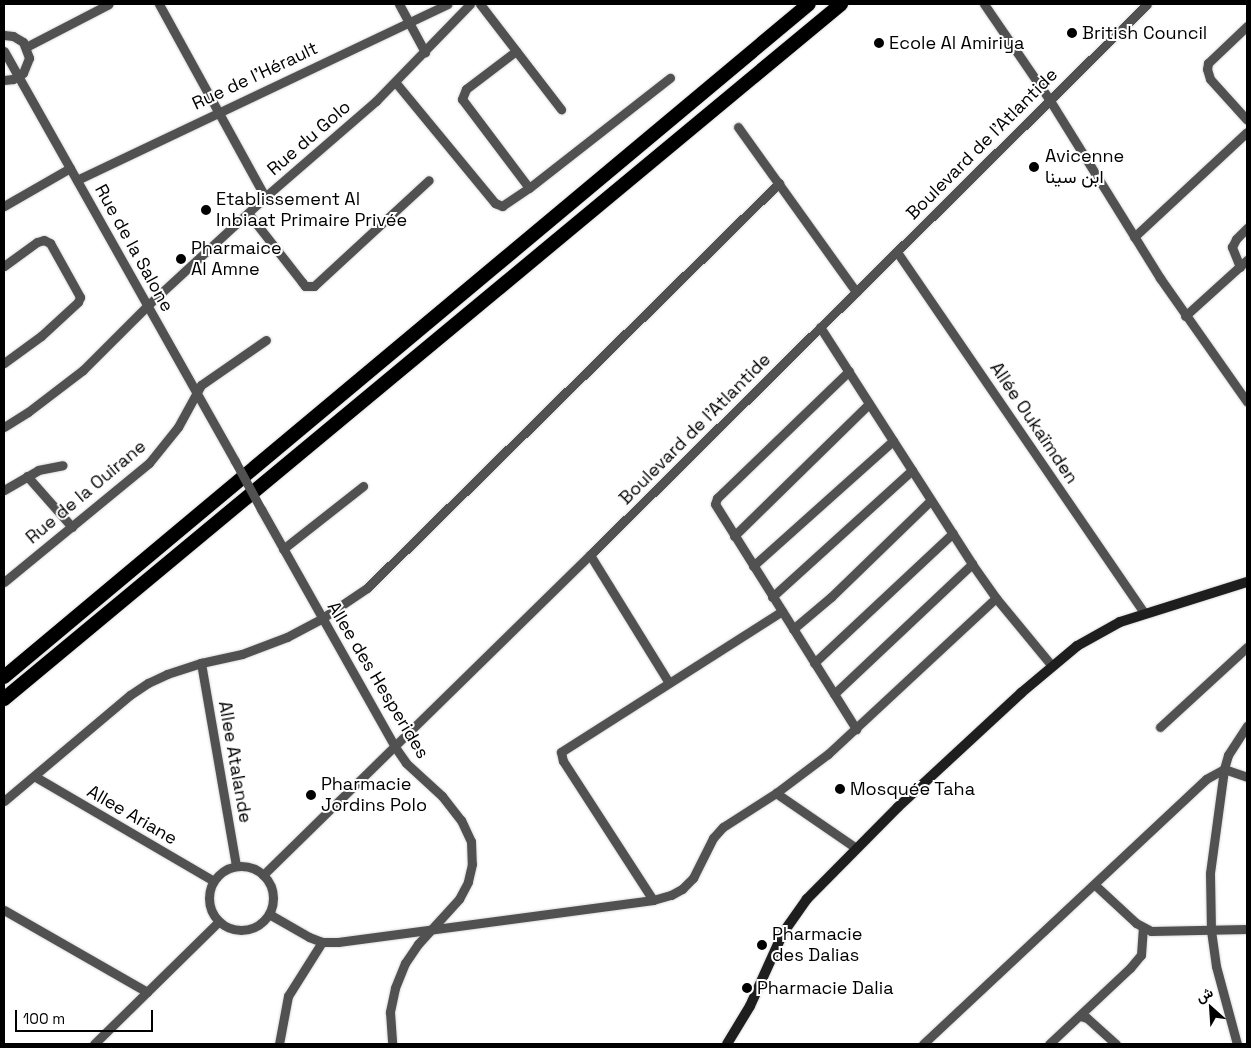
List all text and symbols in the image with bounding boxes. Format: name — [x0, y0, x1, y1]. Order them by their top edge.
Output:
place label: British Council — [1082, 22, 1207, 44]
marker: British Council — [1066, 27, 1078, 39]
place label: Ecole Al Amiriya — [889, 32, 1025, 54]
street label: Rue de l'Hérault — [189, 37, 321, 115]
marker: Ecole Al Amiriya — [873, 37, 885, 49]
street label: Boulevard de l'Atlantide — [902, 64, 1062, 224]
street label: Rue du Golo — [263, 96, 355, 180]
place label: Avicenne ابن سينا — [1045, 146, 1124, 188]
marker: Avicenne ابن سينا — [1027, 160, 1041, 174]
street label: Rue de la Salone — [90, 180, 178, 316]
place label: Etablissement Al Inbiaat Primaire Privée — [216, 189, 407, 232]
marker: Etablissement Al Inbiaat Primaire Privée — [200, 204, 212, 216]
place label: Pharmaice Al Amne — [191, 238, 282, 280]
marker: Pharmaice Al Amne — [175, 253, 187, 265]
street label: Boulevard de l'Atlantide — [615, 349, 775, 509]
street label: Allée Oukaïmden — [985, 358, 1083, 488]
street label: Rue de la Ouirane — [22, 436, 150, 548]
street label: Allee des Hesperides — [322, 597, 434, 763]
street label: Allee Atalande — [214, 699, 256, 825]
place label: Pharmacie Jordins Polo — [321, 774, 427, 816]
place label: Mosquée Taha — [850, 778, 975, 800]
street label: Allee Ariane — [83, 780, 181, 850]
marker: Mosquée Taha — [834, 783, 846, 795]
marker: Pharmacie Jordins Polo — [305, 789, 317, 801]
place label: Pharmacie des Dalias — [772, 924, 862, 966]
marker: Pharmacie des Dalias — [756, 939, 768, 951]
place label: Pharmacie Dalia — [757, 977, 893, 999]
marker: Pharmacie Dalia — [741, 982, 753, 994]
north arrow — [1186, 983, 1236, 1033]
text: ش — [1193, 983, 1216, 1006]
scale bar — [18, 1000, 155, 1032]
text: 100 m — [23, 1009, 65, 1028]

